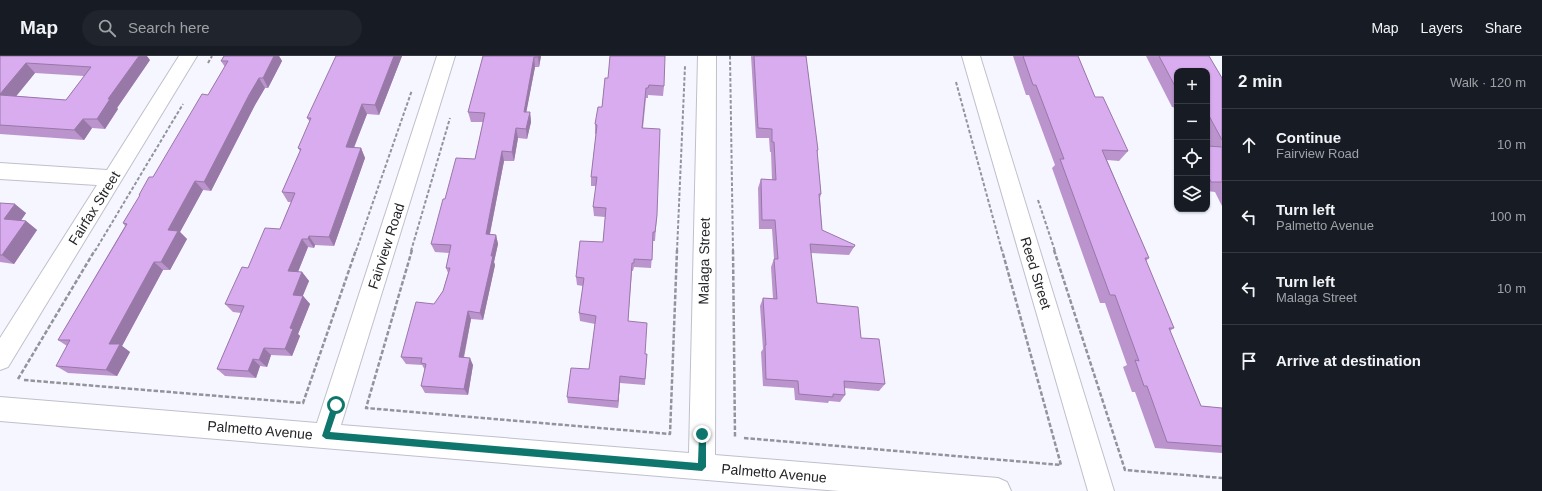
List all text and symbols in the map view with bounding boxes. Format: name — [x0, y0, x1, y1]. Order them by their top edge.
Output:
search box — [82, 10, 362, 46]
text: Map — [20, 17, 58, 38]
icon: search — [96, 17, 118, 39]
text: Search here — [128, 19, 210, 36]
text: Map — [1371, 20, 1399, 36]
text: Layers — [1421, 20, 1463, 36]
text: Share — [1485, 20, 1522, 36]
map controls — [1174, 68, 1210, 212]
button: + — [1174, 68, 1210, 104]
text: 2 min — [1238, 72, 1282, 91]
text: Walk · 120 m — [1450, 75, 1526, 90]
button: − — [1174, 104, 1210, 140]
text: Continue — [1276, 129, 1341, 146]
icon: ahead — [1238, 134, 1260, 156]
text: 10 m — [1497, 137, 1526, 152]
button: locate — [1174, 140, 1210, 176]
text: Fairview Road — [1276, 146, 1359, 161]
street label: Fairfax Street — [65, 168, 123, 248]
button: layers — [1174, 176, 1210, 212]
street label: Fairview Road — [365, 201, 407, 291]
text: Turn left — [1276, 201, 1335, 218]
icon: left — [1238, 206, 1260, 228]
text: 100 m — [1490, 209, 1526, 224]
street label: Malaga Street — [695, 217, 713, 305]
text: Palmetto Avenue — [1276, 218, 1374, 233]
street label: Reed Street — [1017, 235, 1055, 311]
text: Turn left — [1276, 273, 1335, 290]
icon: left — [1238, 278, 1260, 300]
text: 10 m — [1497, 281, 1526, 296]
text: Malaga Street — [1276, 290, 1357, 305]
icon: arrive — [1238, 350, 1260, 372]
text: Arrive at destination — [1276, 352, 1421, 369]
route start — [327, 396, 345, 414]
street label: Palmetto Avenue — [207, 417, 313, 443]
route end — [693, 425, 711, 443]
street label: Palmetto Avenue — [721, 460, 827, 486]

